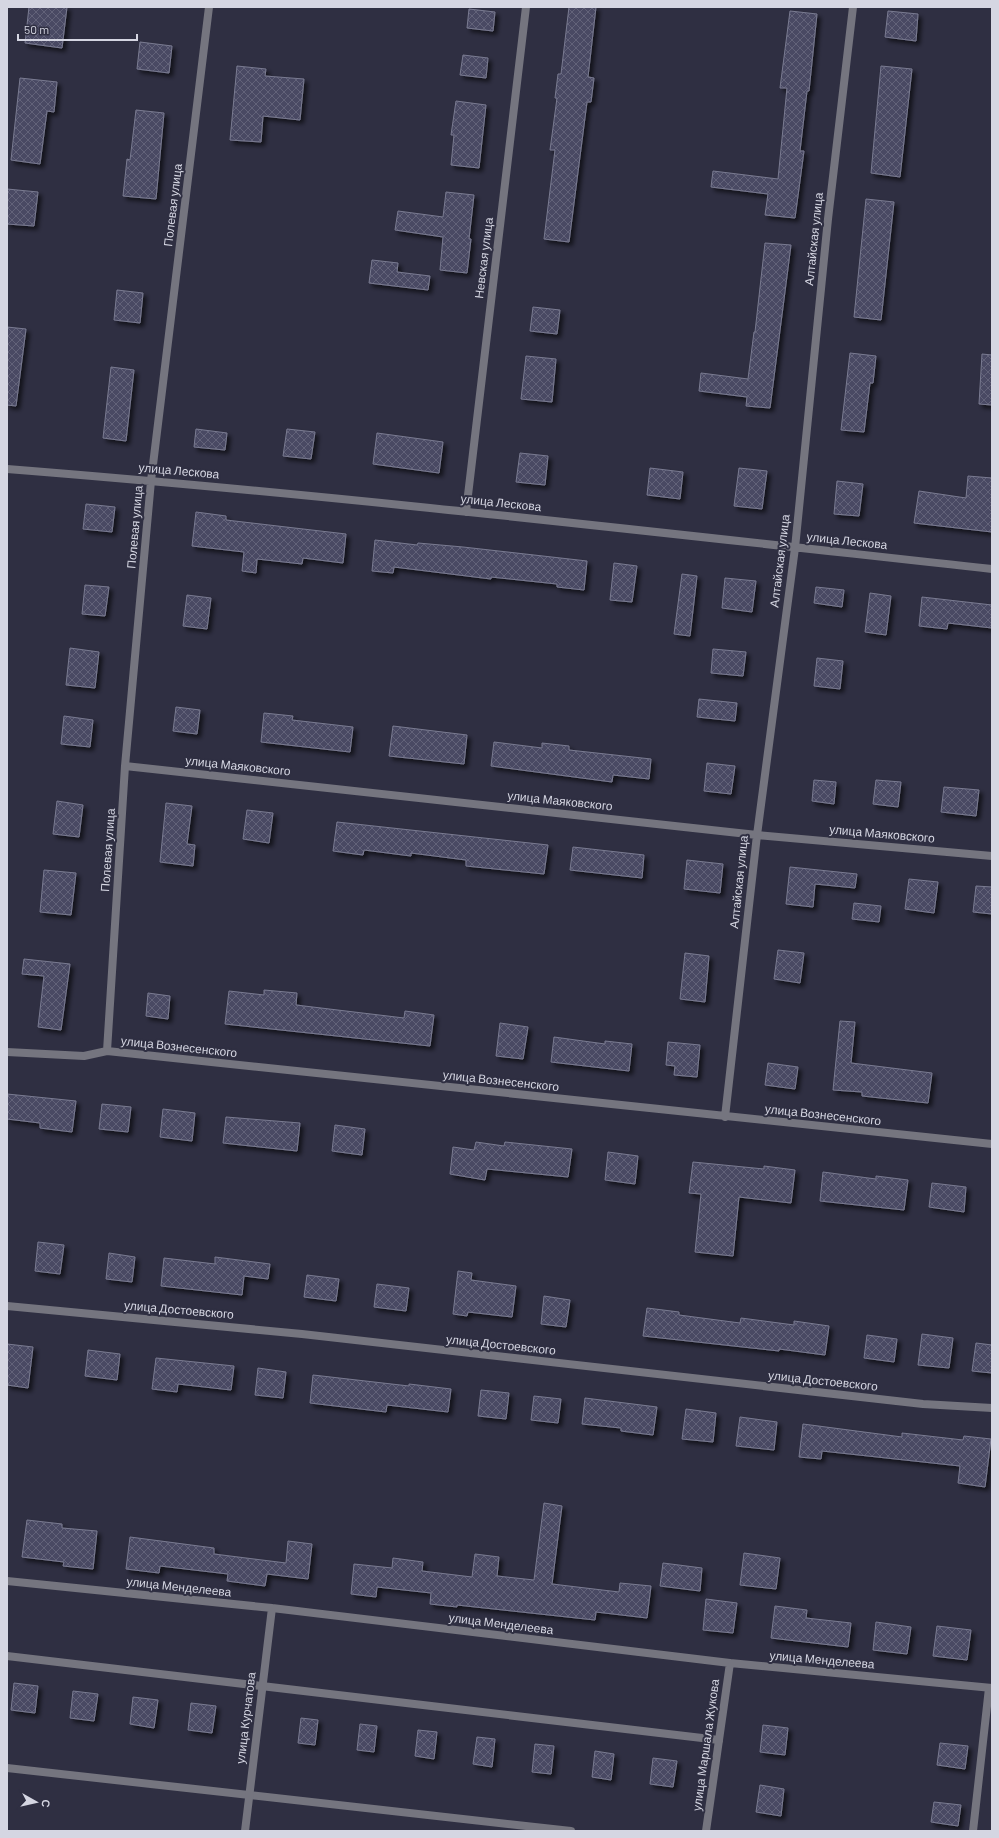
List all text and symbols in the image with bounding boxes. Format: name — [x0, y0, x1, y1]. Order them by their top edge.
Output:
scale bar — [18, 16, 137, 42]
text: 50 m — [24, 22, 49, 36]
street label: Полевая улица — [160, 162, 185, 247]
street label: Алтайская улица — [801, 191, 826, 286]
street label: Невская улица — [471, 216, 496, 299]
street label: улица Лескова — [138, 460, 220, 482]
street label: Полевая улица — [123, 484, 146, 569]
street label: улица Лескова — [460, 491, 542, 514]
street label: Алтайская улица — [766, 513, 793, 608]
street label: улица Лескова — [806, 529, 888, 552]
street label: улица Маяковского — [185, 753, 292, 779]
street label: улица Маяковского — [507, 788, 614, 814]
street label: Полевая улица — [97, 807, 118, 892]
street label: улица Маяковского — [829, 821, 936, 846]
street label: Алтайская улица — [726, 834, 751, 929]
street label: улица Вознесенского — [120, 1033, 238, 1060]
street label: улица Вознесенского — [442, 1067, 560, 1094]
street label: улица Вознесенского — [764, 1101, 882, 1128]
street label: улица Достоевского — [124, 1297, 235, 1322]
street label: улица Достоевского — [446, 1331, 557, 1358]
street label: улица Достоевского — [768, 1367, 879, 1394]
street label: улица Менделеева — [126, 1574, 233, 1600]
street label: улица Менделеева — [448, 1610, 555, 1637]
street label: улица Менделеева — [769, 1647, 875, 1672]
street label: улица Курчатова — [232, 1671, 259, 1765]
street label: улица Маршала Жукова — [689, 1678, 722, 1812]
north arrow — [16, 1782, 56, 1822]
text: С — [39, 1799, 53, 1808]

